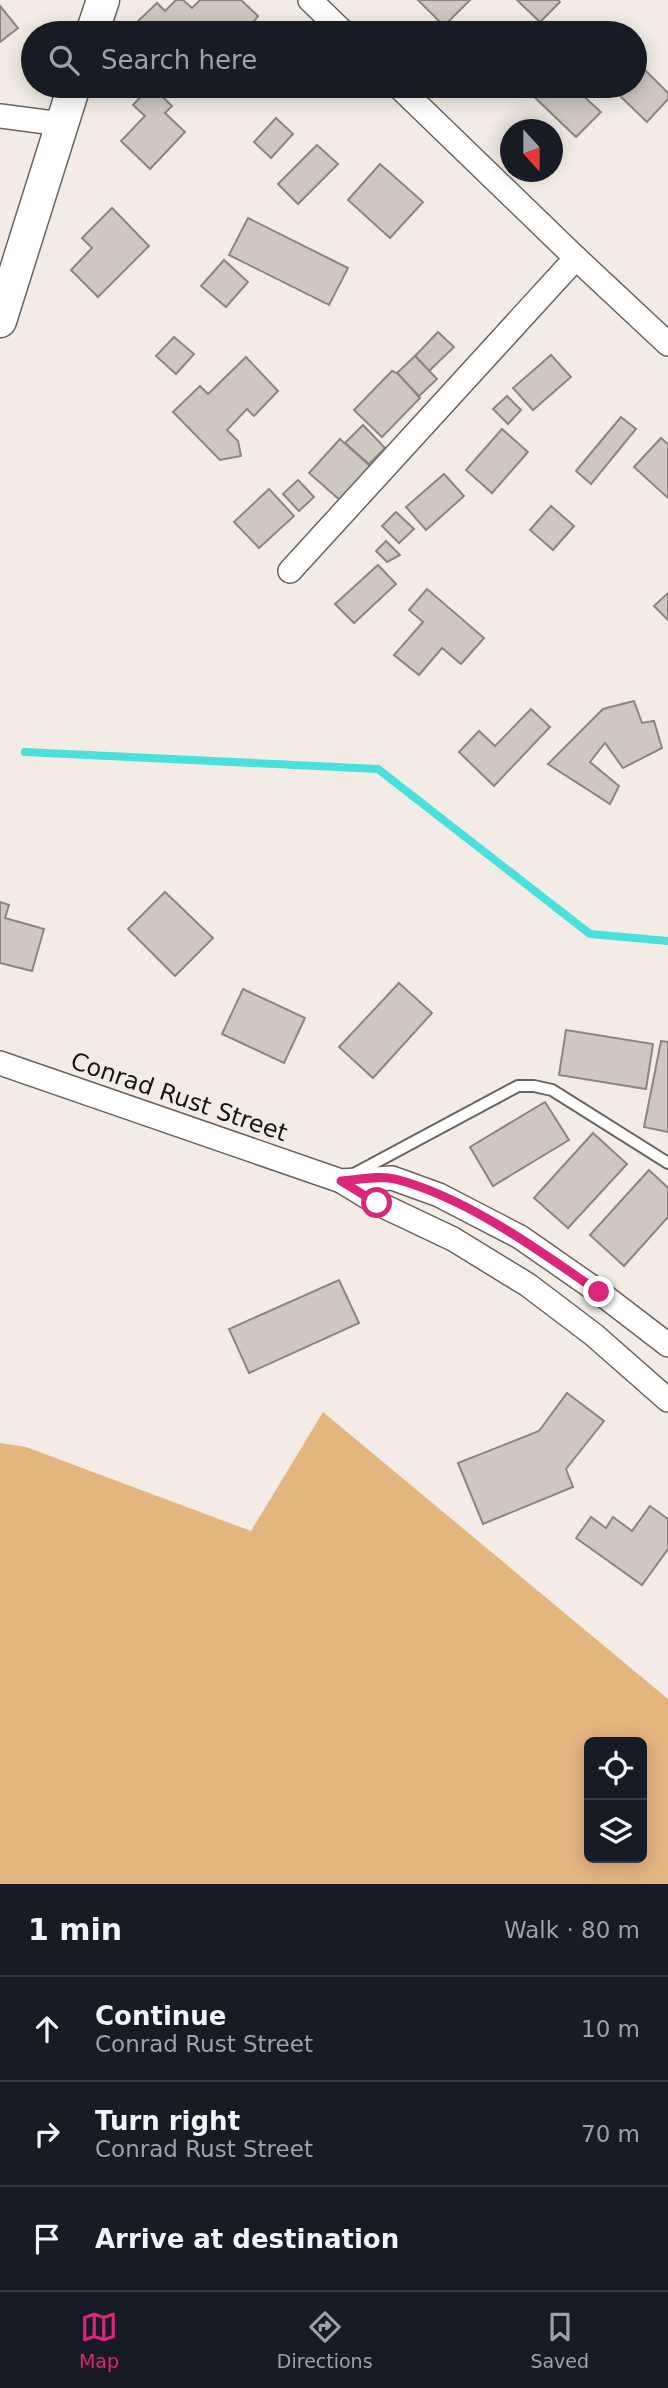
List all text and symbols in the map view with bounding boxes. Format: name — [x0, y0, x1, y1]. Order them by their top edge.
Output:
search box — [21, 21, 647, 98]
icon: search — [45, 41, 83, 79]
text: Search here — [101, 45, 257, 75]
north arrow — [500, 119, 563, 182]
street label: Conrad Rust Street — [67, 1047, 291, 1147]
route start — [361, 1187, 392, 1218]
route end — [583, 1276, 614, 1307]
map controls — [584, 1737, 647, 1863]
button: locate — [584, 1737, 647, 1800]
button: layers — [584, 1800, 647, 1863]
text: 1 min — [28, 1912, 122, 1947]
text: Walk · 80 m — [504, 1917, 640, 1943]
text: Continue — [95, 2001, 226, 2031]
icon: ahead — [28, 2010, 66, 2048]
text: 10 m — [581, 2016, 640, 2042]
text: Conrad Rust Street — [95, 2031, 313, 2057]
text: Turn right — [95, 2106, 240, 2136]
icon: right — [28, 2115, 66, 2153]
text: 70 m — [581, 2121, 640, 2147]
text: Conrad Rust Street — [95, 2136, 313, 2162]
icon: arrive — [28, 2220, 66, 2258]
text: Arrive at destination — [95, 2224, 399, 2254]
tab: Map — [79, 2308, 119, 2372]
tab: Directions — [277, 2308, 373, 2372]
tab: Saved — [530, 2308, 589, 2372]

